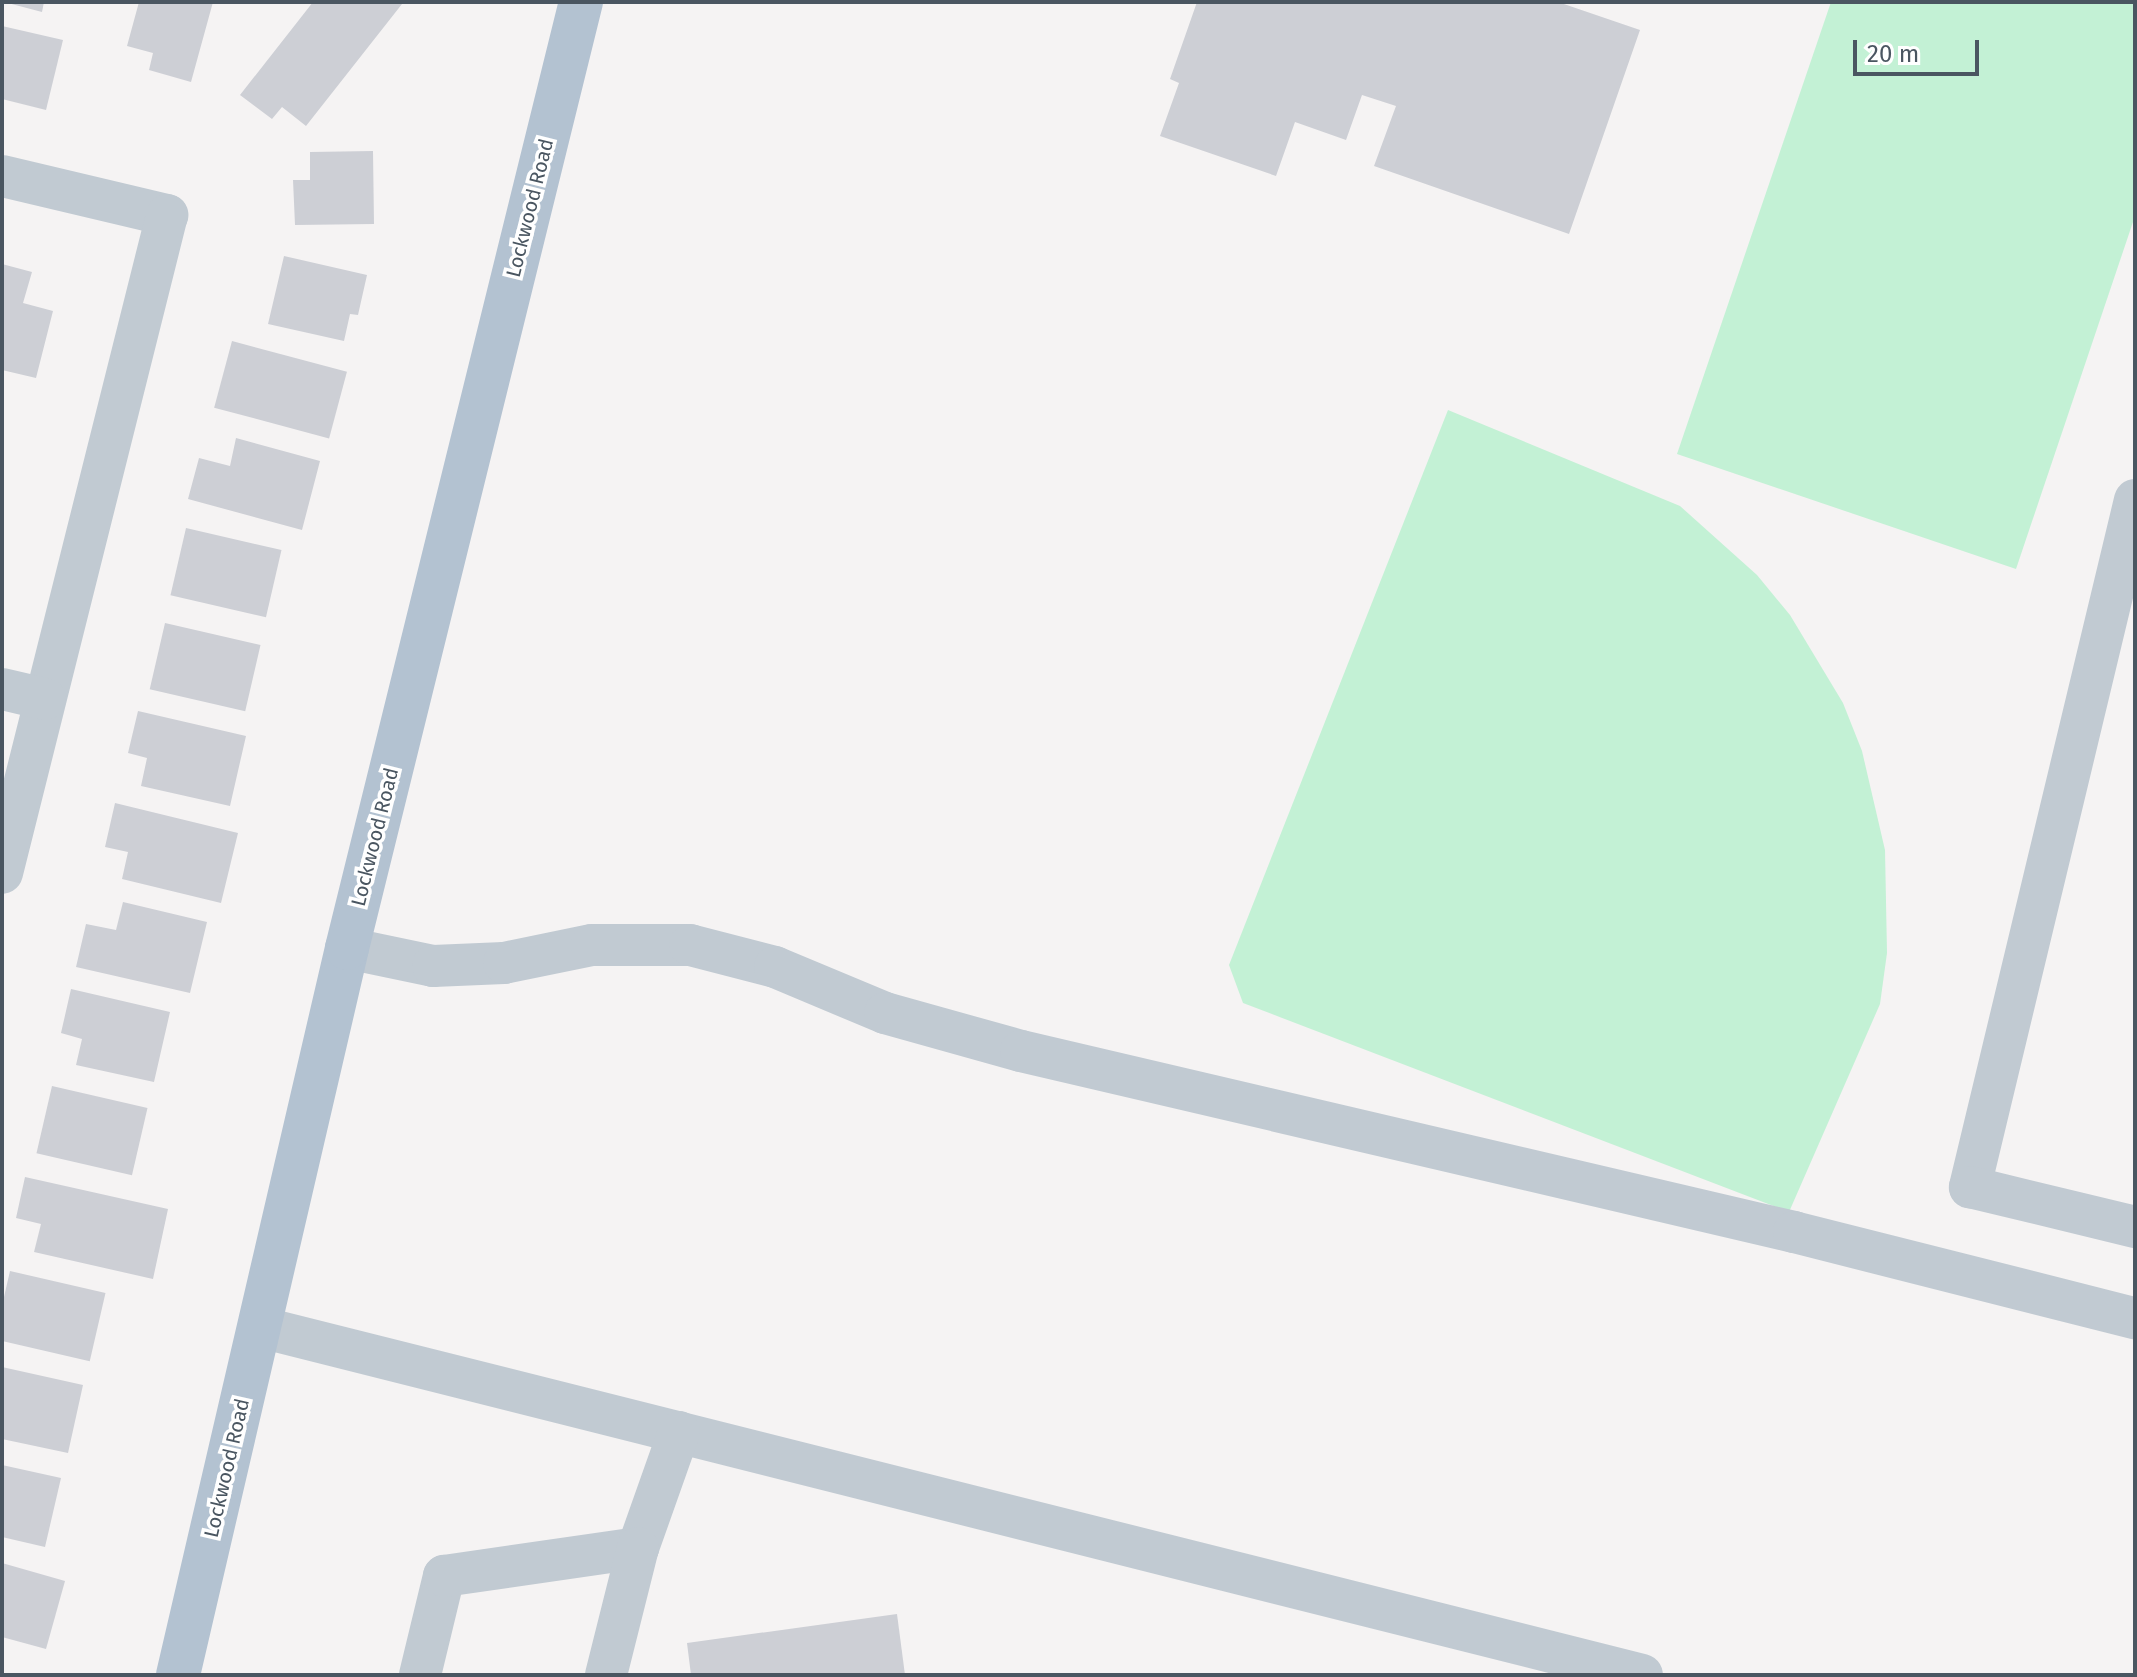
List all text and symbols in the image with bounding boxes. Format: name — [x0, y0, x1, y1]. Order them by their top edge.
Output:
scale bar — [1857, 24, 1983, 74]
text: 20 m — [1867, 40, 1919, 68]
street label: Lockwood Road — [501, 136, 559, 280]
street label: Lockwood Road — [346, 765, 404, 909]
street label: Lockwood Road — [199, 1396, 255, 1540]

